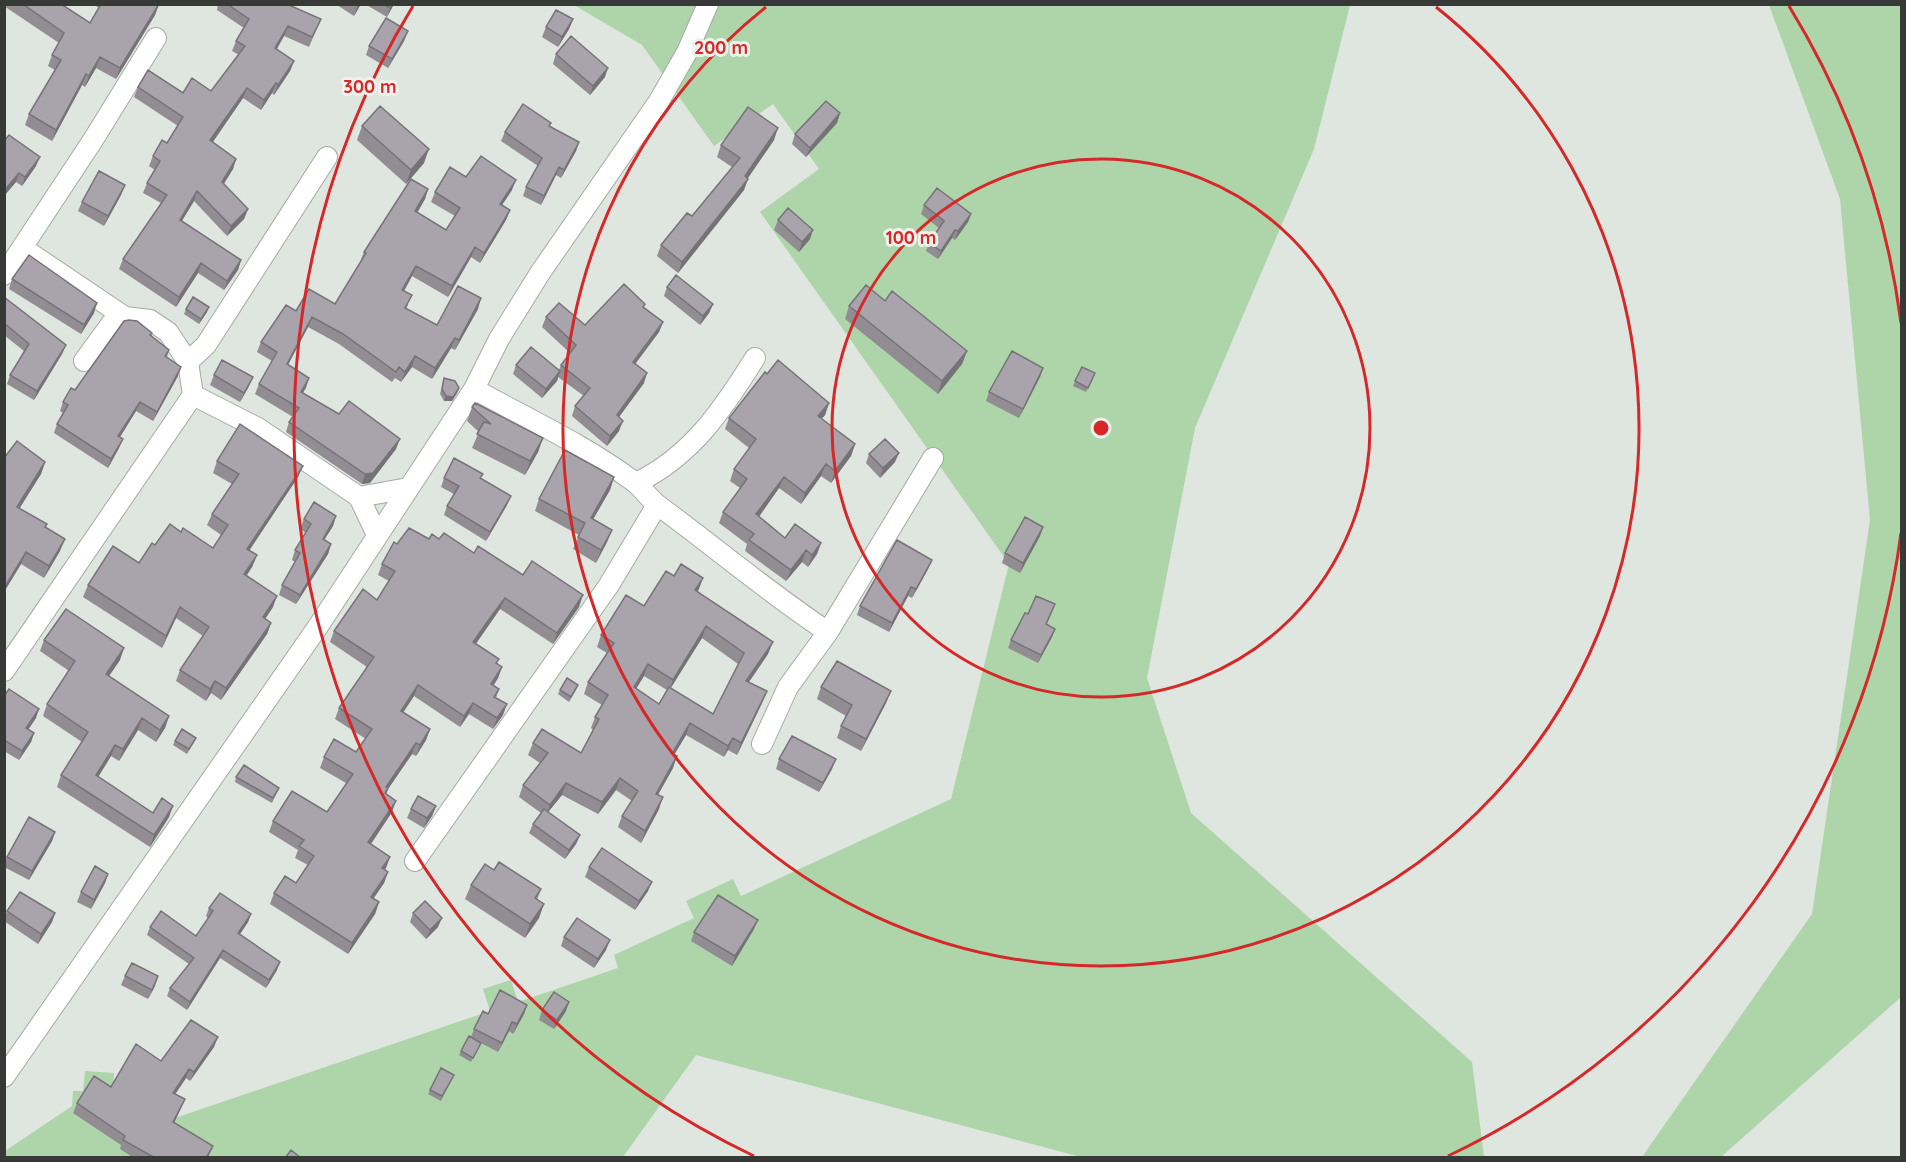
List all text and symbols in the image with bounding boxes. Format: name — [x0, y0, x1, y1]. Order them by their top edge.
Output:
text: 200 m — [694, 36, 748, 59]
text: 300 m — [343, 75, 397, 98]
text: 100 m — [886, 226, 936, 249]
centre of rings — [1091, 418, 1111, 438]

